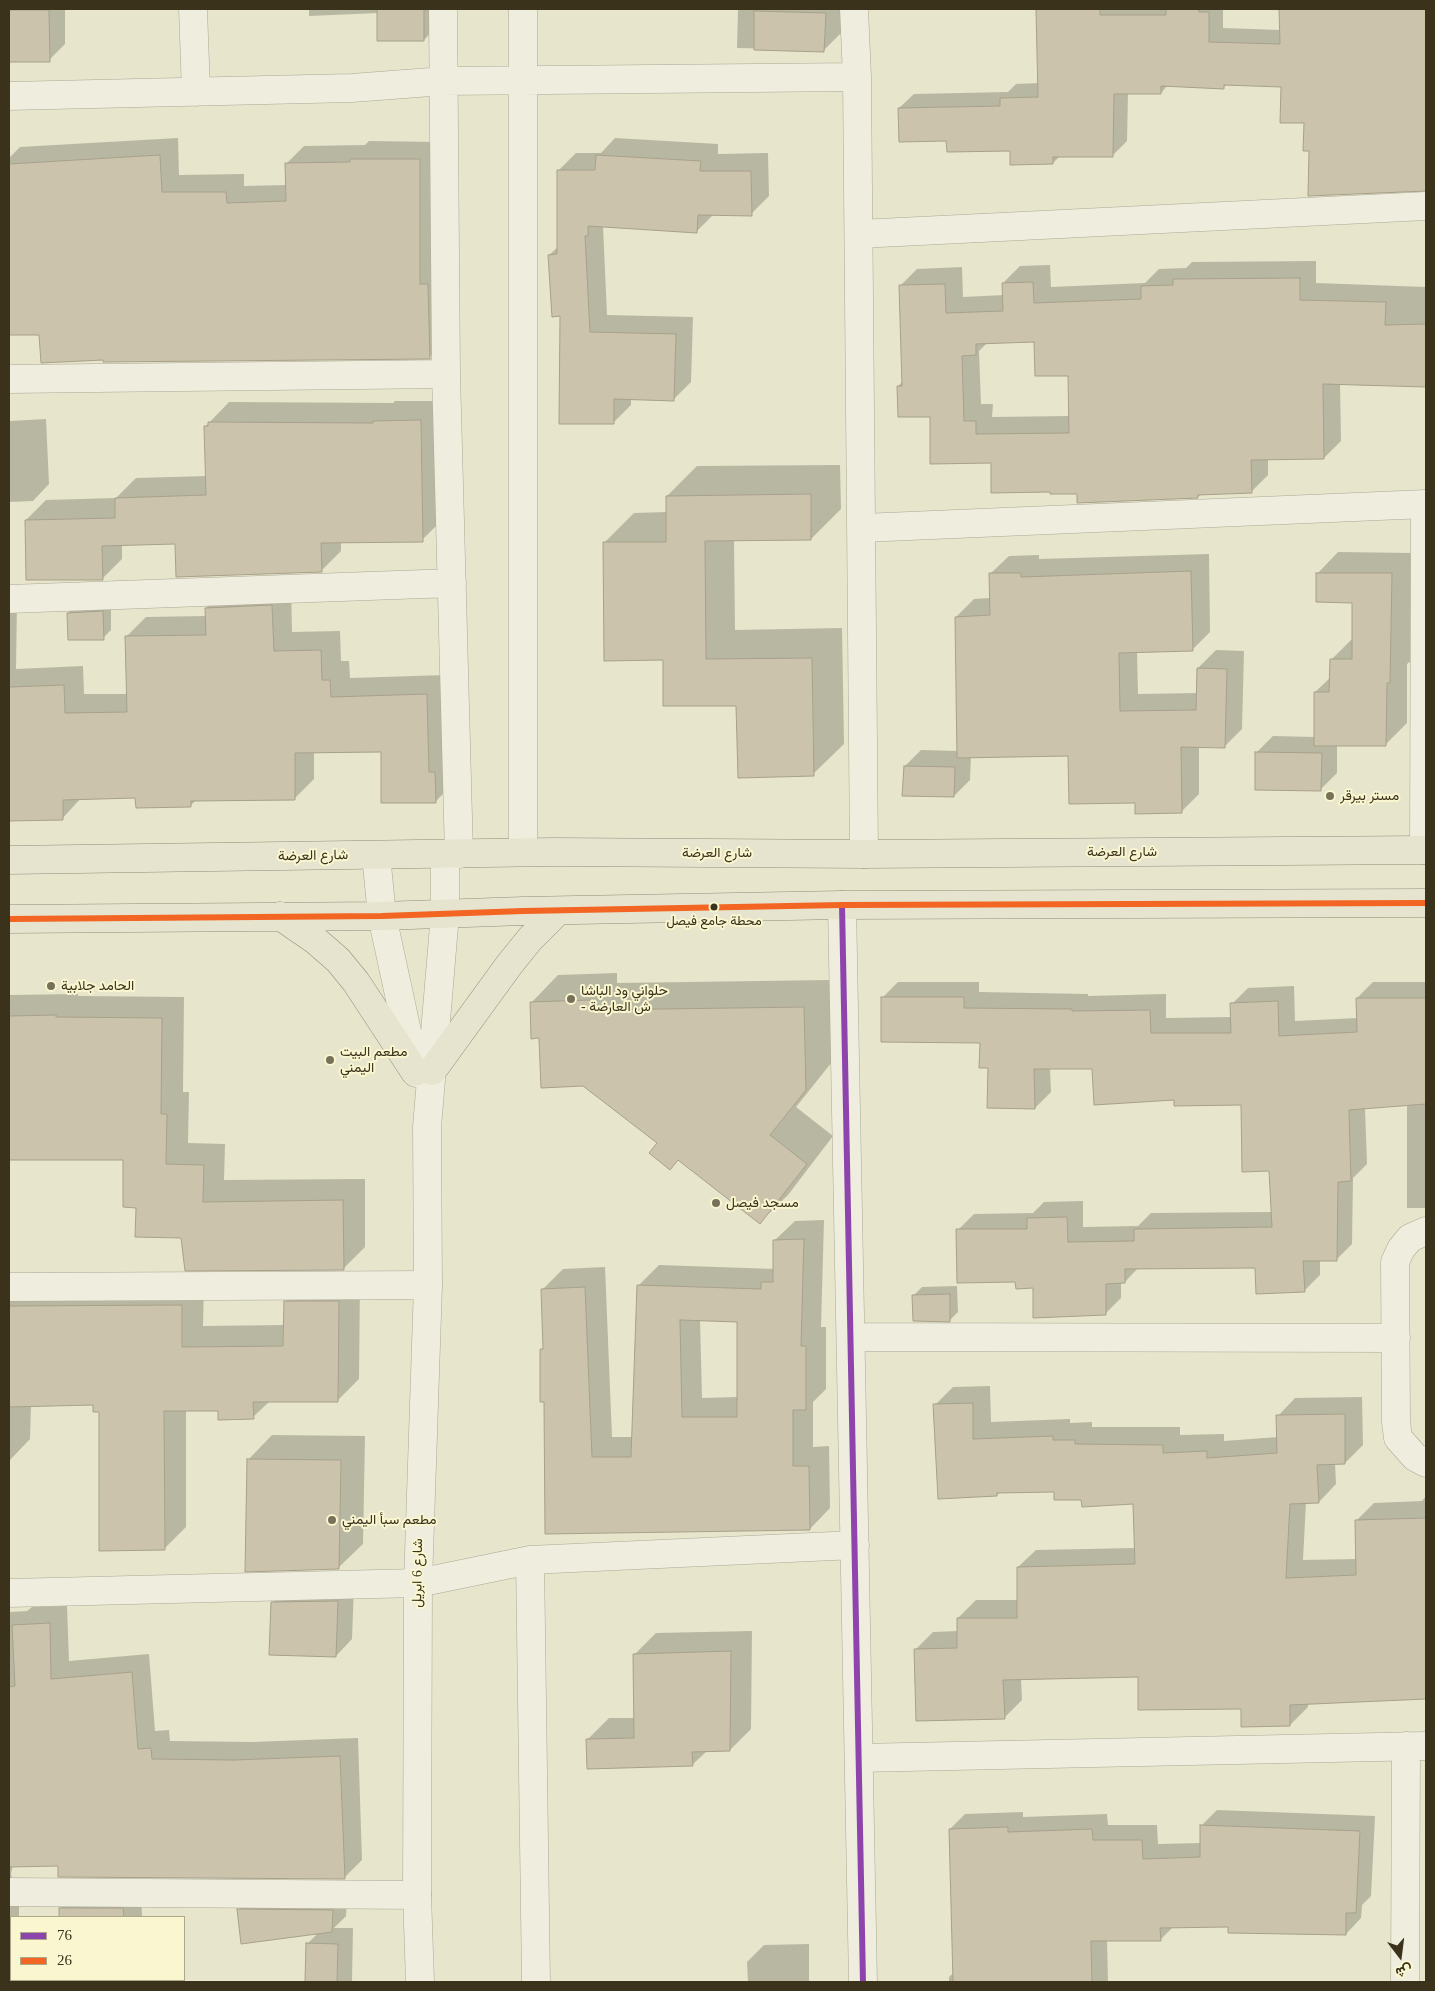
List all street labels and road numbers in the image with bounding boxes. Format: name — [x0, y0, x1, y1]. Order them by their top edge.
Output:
street label: شارع العرضة — [1087, 844, 1157, 860]
street label: شارع العرضة — [682, 845, 752, 861]
street label: شارع العرضة — [278, 847, 348, 865]
street label: شارع 6 ابريل — [409, 1538, 427, 1608]

